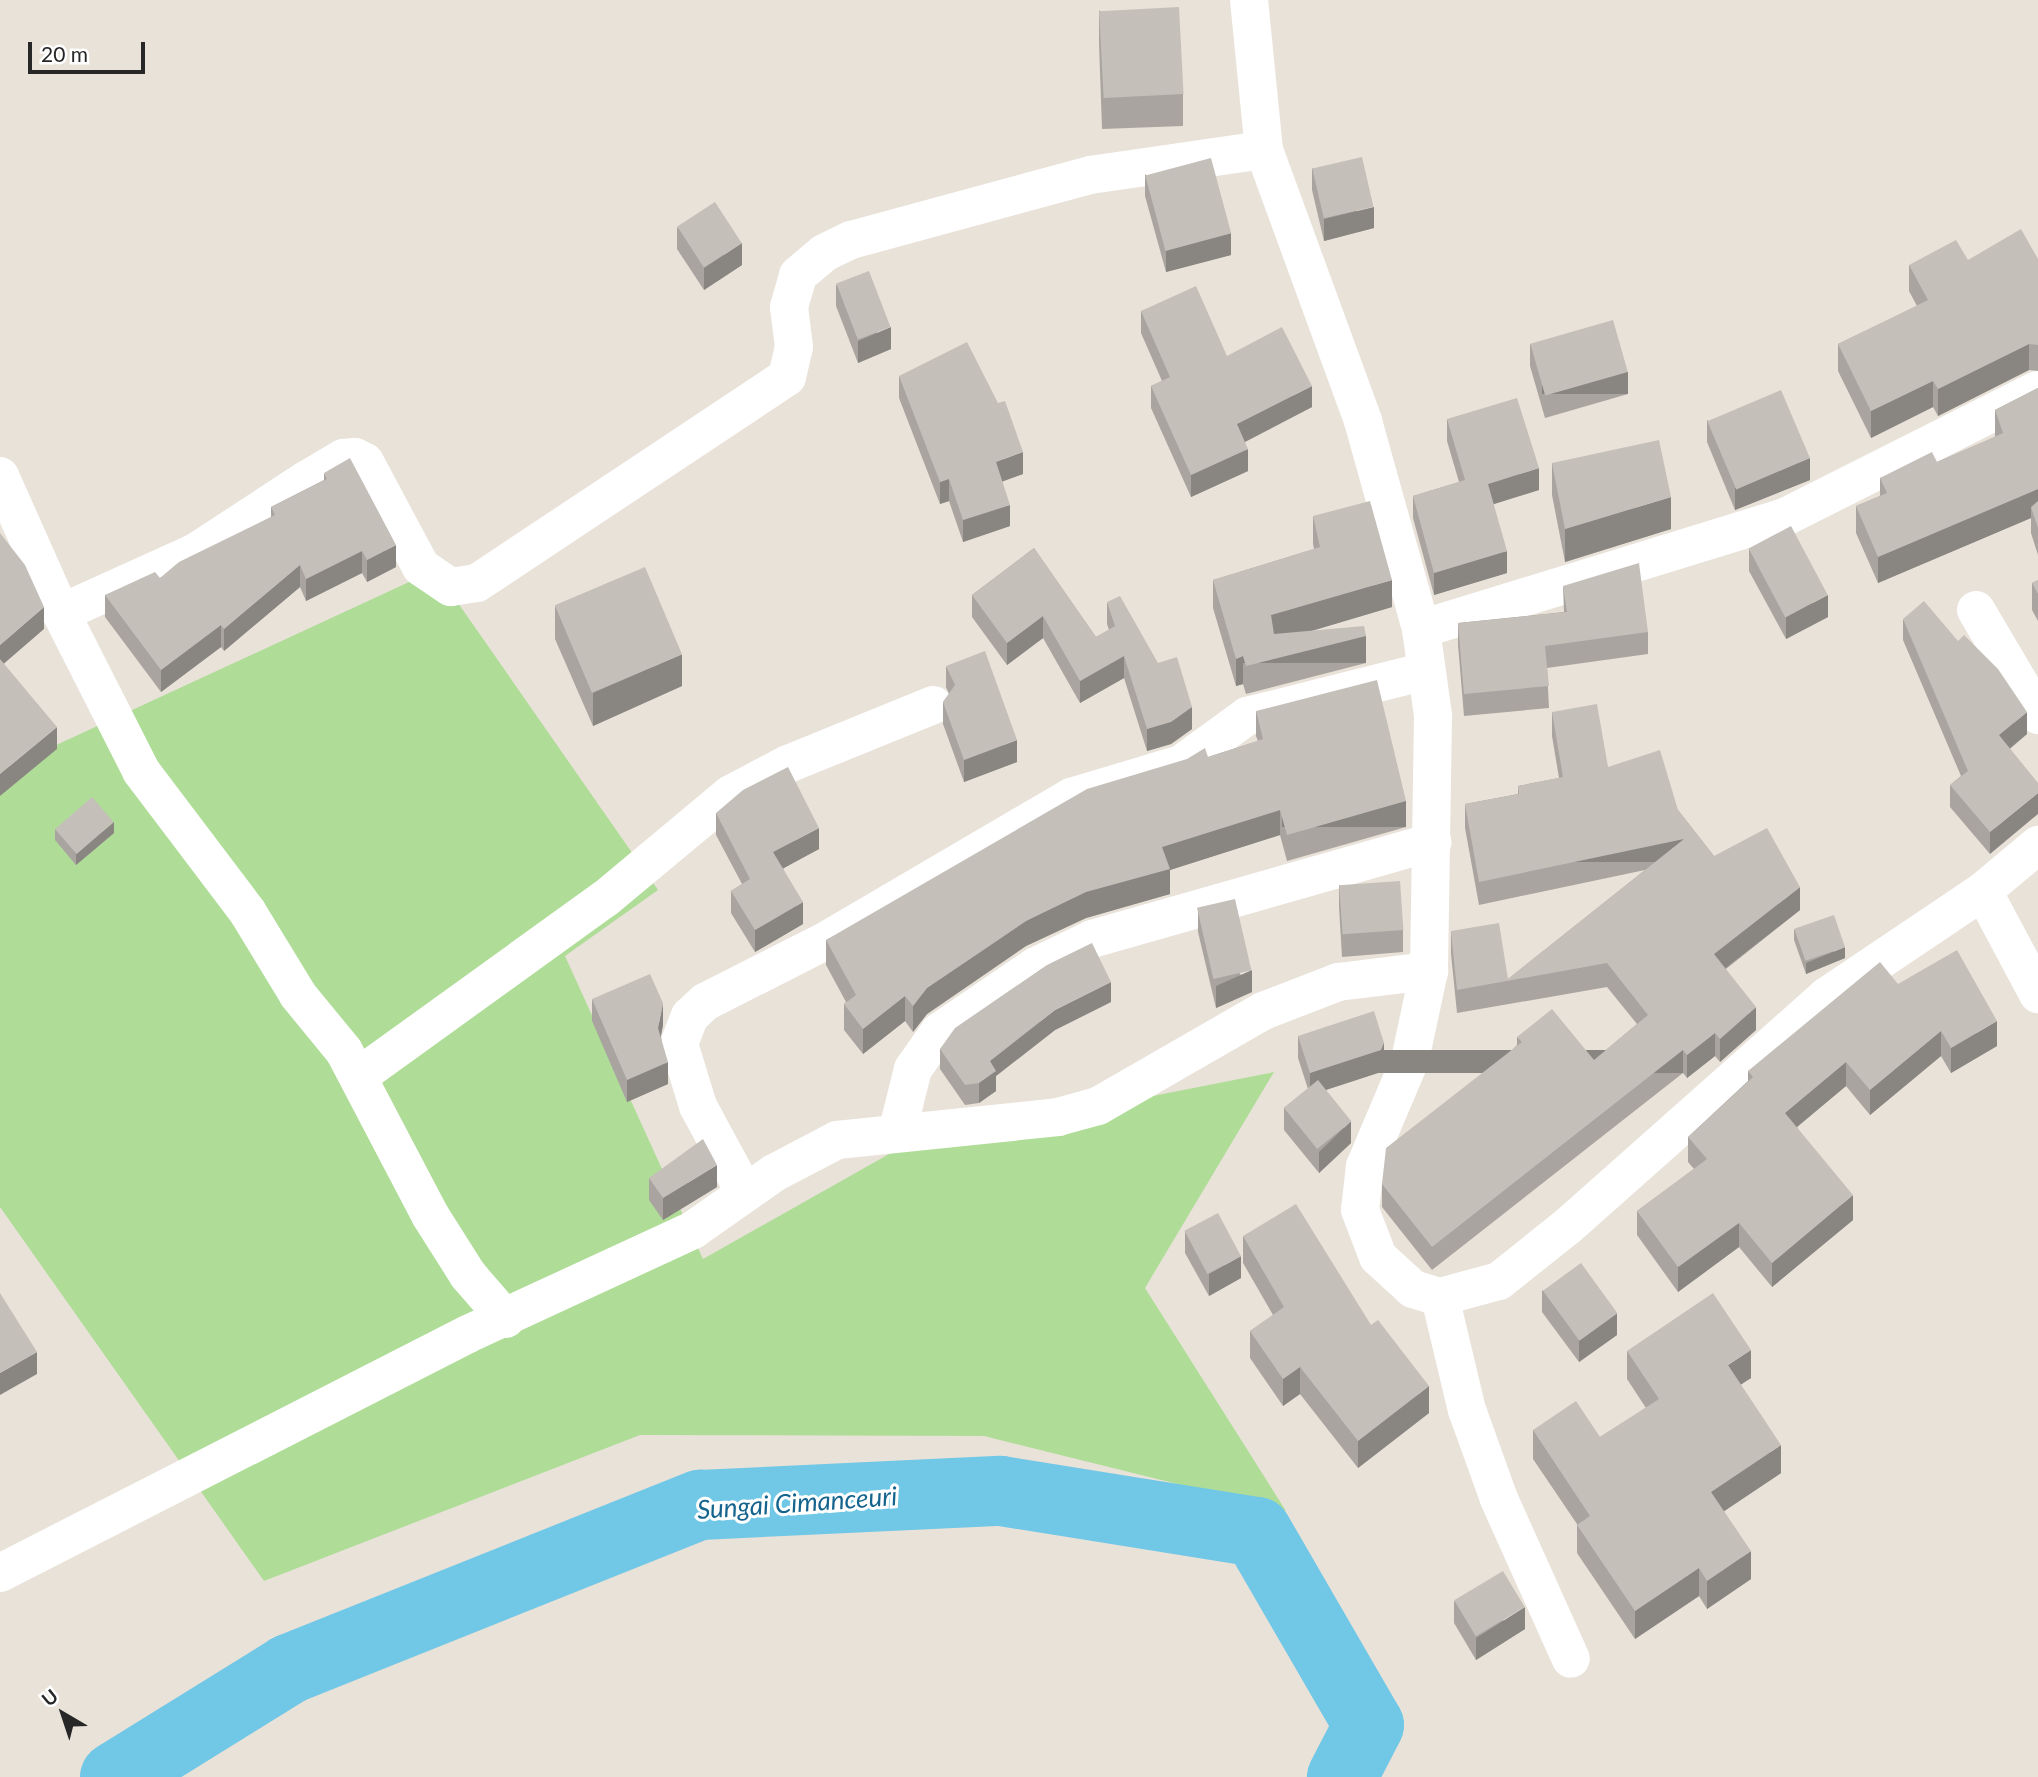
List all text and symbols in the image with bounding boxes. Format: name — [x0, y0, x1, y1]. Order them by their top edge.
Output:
scale bar — [32, 28, 149, 72]
text: 20 m — [41, 41, 88, 66]
water label: Sungai Cimanceuri — [696, 1480, 898, 1526]
north arrow — [28, 1679, 98, 1749]
text: U — [37, 1684, 62, 1711]

